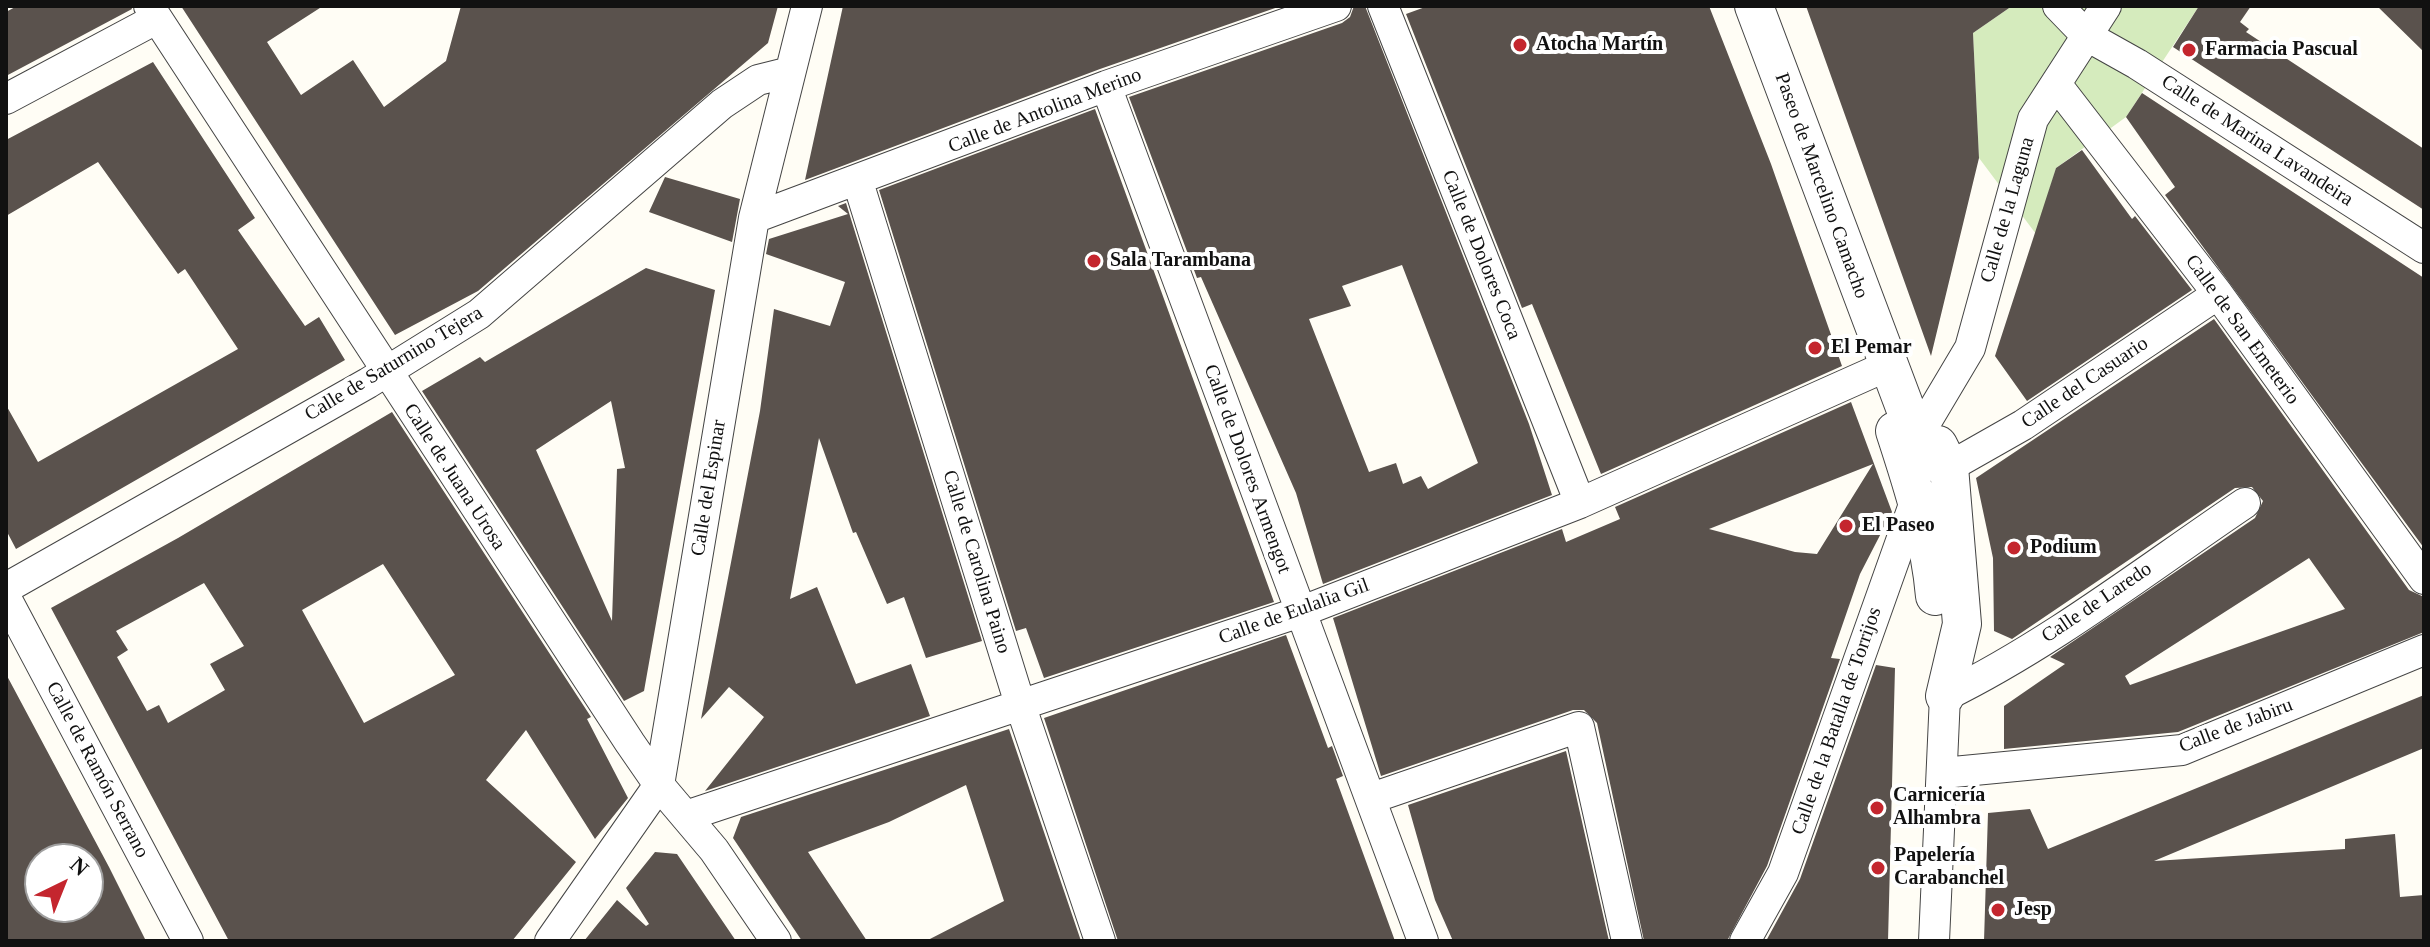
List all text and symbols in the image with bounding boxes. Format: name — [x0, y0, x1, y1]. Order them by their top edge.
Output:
place label: Atocha Martín — [1536, 33, 1663, 57]
marker: Atocha Martín — [1511, 36, 1529, 54]
place label: Farmacia Pascual — [2205, 38, 2358, 62]
marker: Farmacia Pascual — [2180, 41, 2198, 59]
street label: Calle de Antolina Merino — [945, 63, 1145, 159]
street label: Paseo de Marcelino Camacho — [1769, 70, 1873, 302]
street label: Calle de Marina Lavandeira — [2157, 70, 2357, 212]
street label: Calle de la Laguna — [1976, 134, 2040, 286]
street label: Calle de Dolores Coca — [1436, 167, 1526, 343]
place label: Sala Tarambana — [1110, 249, 1251, 273]
street label: Calle de San Emeterio — [2180, 250, 2304, 410]
marker: Sala Tarambana — [1085, 252, 1103, 270]
street label: Calle de Saturnino Tejera — [301, 301, 487, 427]
street label: Calle del Casuario — [2017, 332, 2153, 434]
place label: El Pemar — [1831, 336, 1912, 360]
marker: El Pemar — [1806, 339, 1824, 357]
street label: Calle de Dolores Armengot — [1198, 361, 1296, 577]
street label: Calle de Juana Urosa — [398, 399, 510, 555]
street label: Calle del Espinar — [686, 418, 732, 558]
street label: Calle de Carolina Paino — [937, 467, 1015, 657]
place label: El Paseo — [1862, 514, 1935, 538]
marker: El Paseo — [1837, 517, 1855, 535]
place label: Podium — [2030, 536, 2097, 560]
marker: Podium — [2005, 539, 2023, 557]
street label: Calle de Laredo — [2037, 557, 2157, 649]
street label: Calle de Eulalia Gil — [1216, 574, 1372, 650]
street label: Calle de la Batalla de Torrijos — [1787, 604, 1887, 838]
street label: Calle de Ramón Serrano — [40, 678, 154, 862]
street label: Calle de Jabiru — [2176, 693, 2296, 759]
place label: Carnicería Alhambra — [1893, 784, 1985, 831]
marker: Carnicería Alhambra — [1868, 799, 1886, 817]
north arrow — [24, 843, 104, 923]
place label: Papelería Carabanchel — [1894, 844, 2004, 891]
text: N — [65, 852, 94, 881]
marker: Papelería Carabanchel — [1869, 859, 1887, 877]
place label: Jesp — [2014, 898, 2052, 922]
marker: Jesp — [1989, 901, 2007, 919]

